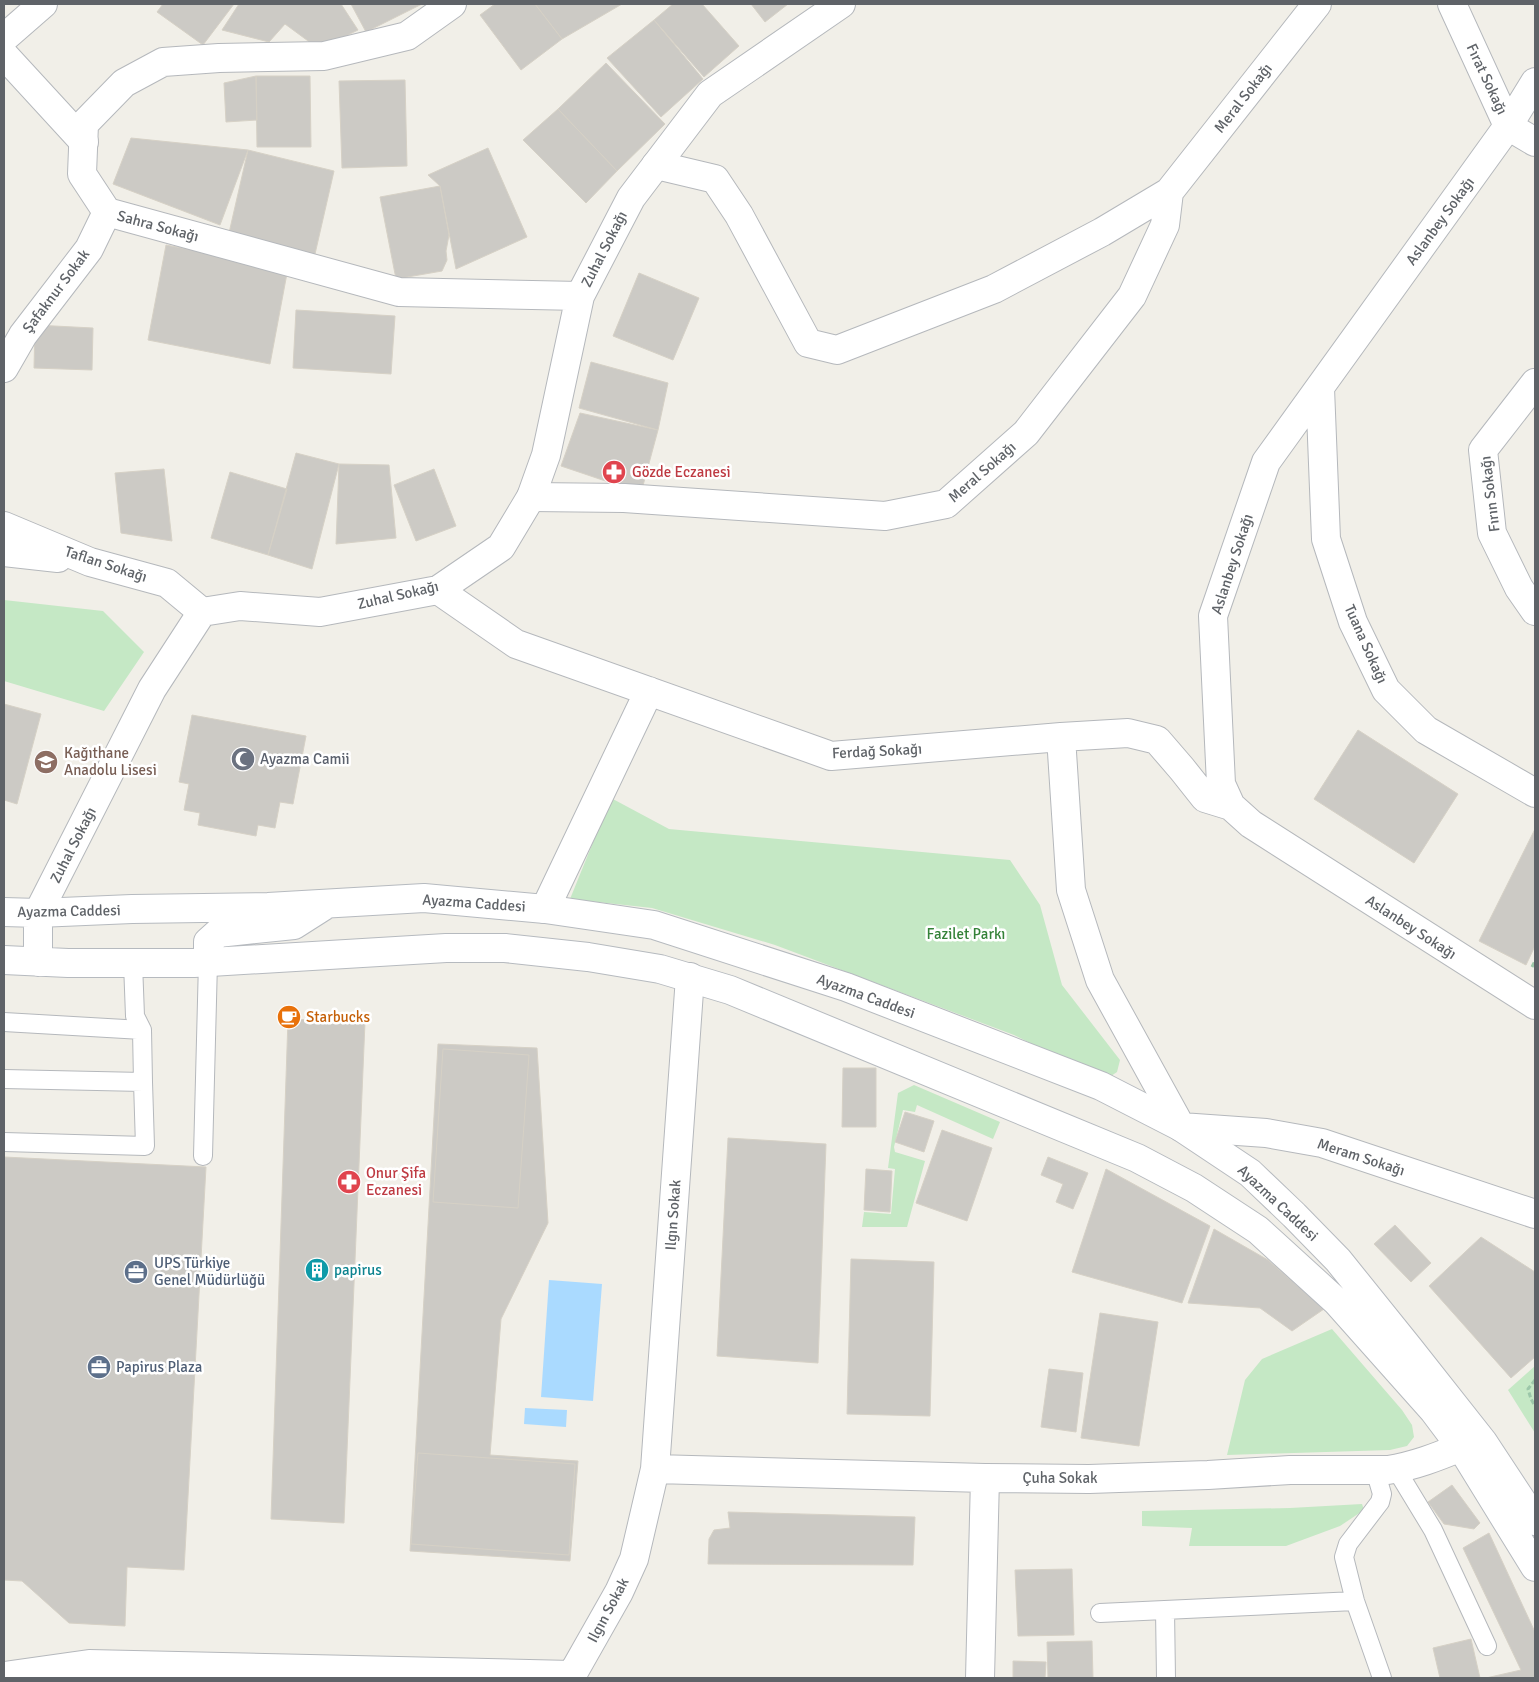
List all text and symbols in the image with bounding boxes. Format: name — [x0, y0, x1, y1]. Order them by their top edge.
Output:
street label: Fırat Sokağı — [1463, 41, 1511, 117]
street label: Meral Sokağı — [1210, 60, 1276, 136]
street label: Aslanbey Sokağı — [1402, 173, 1478, 269]
street label: Sahra Sokağı — [115, 206, 201, 246]
street label: Zuhal Sokağı — [577, 208, 631, 290]
street label: Şafaknur Sokak — [19, 245, 94, 336]
street label: Meral Sokağı — [945, 438, 1019, 506]
street label: Fırın Sokağı — [1476, 455, 1504, 533]
pharmacy icon: Gözde Eczanesi — [601, 459, 627, 485]
place label: Gözde Eczanesi — [632, 463, 731, 481]
street label: Aslanbey Sokağı — [1207, 511, 1257, 617]
street label: Taflan Sokağı — [63, 542, 149, 586]
street label: Zuhal Sokağı — [356, 577, 440, 613]
street label: Tuana Sokağı — [1341, 602, 1391, 686]
street label: Ferdağ Sokağı — [831, 740, 923, 762]
place label: Kağıthane Anadolu Lisesi — [64, 744, 157, 779]
mosque icon: Ayazma Camii — [230, 746, 256, 772]
school or university icon: Kağıthane Anadolu Lisesi — [33, 749, 59, 775]
place label: Ayazma Camii — [260, 750, 350, 768]
street label: Zuhal Sokağı — [46, 804, 100, 886]
street label: Ayazma Caddesi — [422, 890, 526, 916]
street label: Aslanbey Sokağı — [1362, 891, 1460, 963]
street label: Ayazma Caddesi — [17, 901, 121, 921]
park label: Fazilet Parkı — [927, 925, 1005, 943]
street label: Ayazma Caddesi — [814, 970, 918, 1022]
cafe icon: Starbucks — [276, 1004, 302, 1030]
place label: Starbucks — [306, 1008, 370, 1026]
street label: Meram Sokağı — [1315, 1134, 1407, 1180]
street label: Ayazma Caddesi — [1234, 1161, 1322, 1245]
place label: Onur Şifa Eczanesi — [366, 1164, 426, 1199]
pharmacy icon: Onur Şifa Eczanesi — [336, 1169, 362, 1195]
street label: Ilgın Sokak — [662, 1179, 684, 1251]
place label: UPS Türkiye Genel Müdürlüğü — [154, 1254, 265, 1289]
building icon: papirus — [304, 1257, 330, 1283]
office icon: UPS Türkiye Genel Müdürlüğü — [123, 1259, 149, 1285]
place label: papirus — [334, 1261, 382, 1279]
office icon: Papirus Plaza — [86, 1354, 112, 1380]
place label: Papirus Plaza — [116, 1358, 202, 1376]
street label: Çuha Sokak — [1022, 1469, 1098, 1487]
street label: Ilgın Sokak — [583, 1574, 633, 1646]

